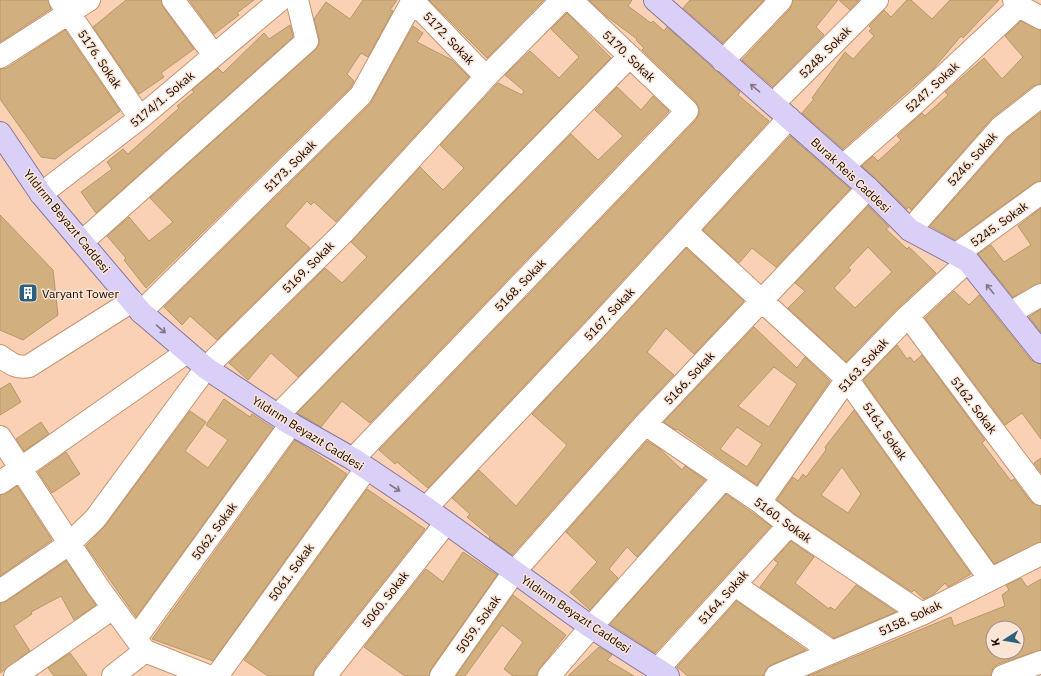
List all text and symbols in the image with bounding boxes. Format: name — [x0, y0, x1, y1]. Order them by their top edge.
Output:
street label: 5172. Sokak — [420, 8, 478, 68]
street label: 5248. Sokak — [796, 22, 855, 81]
street label: 5176. Sokak — [75, 27, 125, 92]
street label: 5170. Sokak — [599, 27, 659, 85]
street label: 5247. Sokak — [902, 58, 962, 116]
street label: 5174/1. Sokak — [127, 67, 198, 130]
one-way arrow — [749, 84, 760, 93]
street label: 5246. Sokak — [944, 128, 1001, 189]
street label: Burak Reis Caddesi — [808, 134, 894, 216]
street label: 5173. Sokak — [261, 136, 320, 195]
street label: Yıldırım Beyazıt Caddesi — [21, 166, 113, 276]
street label: 5245. Sokak — [967, 198, 1031, 250]
street label: 5169. Sokak — [279, 237, 338, 296]
street label: 5168. Sokak — [491, 255, 549, 315]
building icon: Varyant Tower — [17, 282, 39, 304]
street label: 5167. Sokak — [580, 284, 638, 344]
one-way arrow — [986, 284, 995, 295]
place label: Varyant Tower — [42, 286, 119, 301]
one-way arrow — [155, 324, 166, 333]
street label: 5163. Sokak — [835, 334, 892, 395]
street label: 5166. Sokak — [660, 348, 718, 408]
street label: 5162. Sokak — [948, 373, 1001, 437]
street label: Yıldırım Beyazıt Caddesi — [249, 392, 367, 474]
street label: 5161. Sokak — [859, 399, 911, 464]
one-way arrow — [389, 484, 400, 492]
street label: 5160. Sokak — [751, 494, 815, 546]
street label: 5062. Sokak — [188, 499, 240, 563]
street label: 5061. Sokak — [265, 540, 317, 604]
street label: 5164. Sokak — [695, 566, 752, 627]
street label: 5060. Sokak — [358, 567, 412, 630]
street label: Yıldırım Beyazıt Caddesi — [518, 572, 634, 656]
street label: 5059. Sokak — [452, 591, 504, 656]
street label: 5158. Sokak — [876, 597, 944, 639]
north arrow — [985, 620, 1025, 660]
text: K — [988, 637, 1003, 647]

